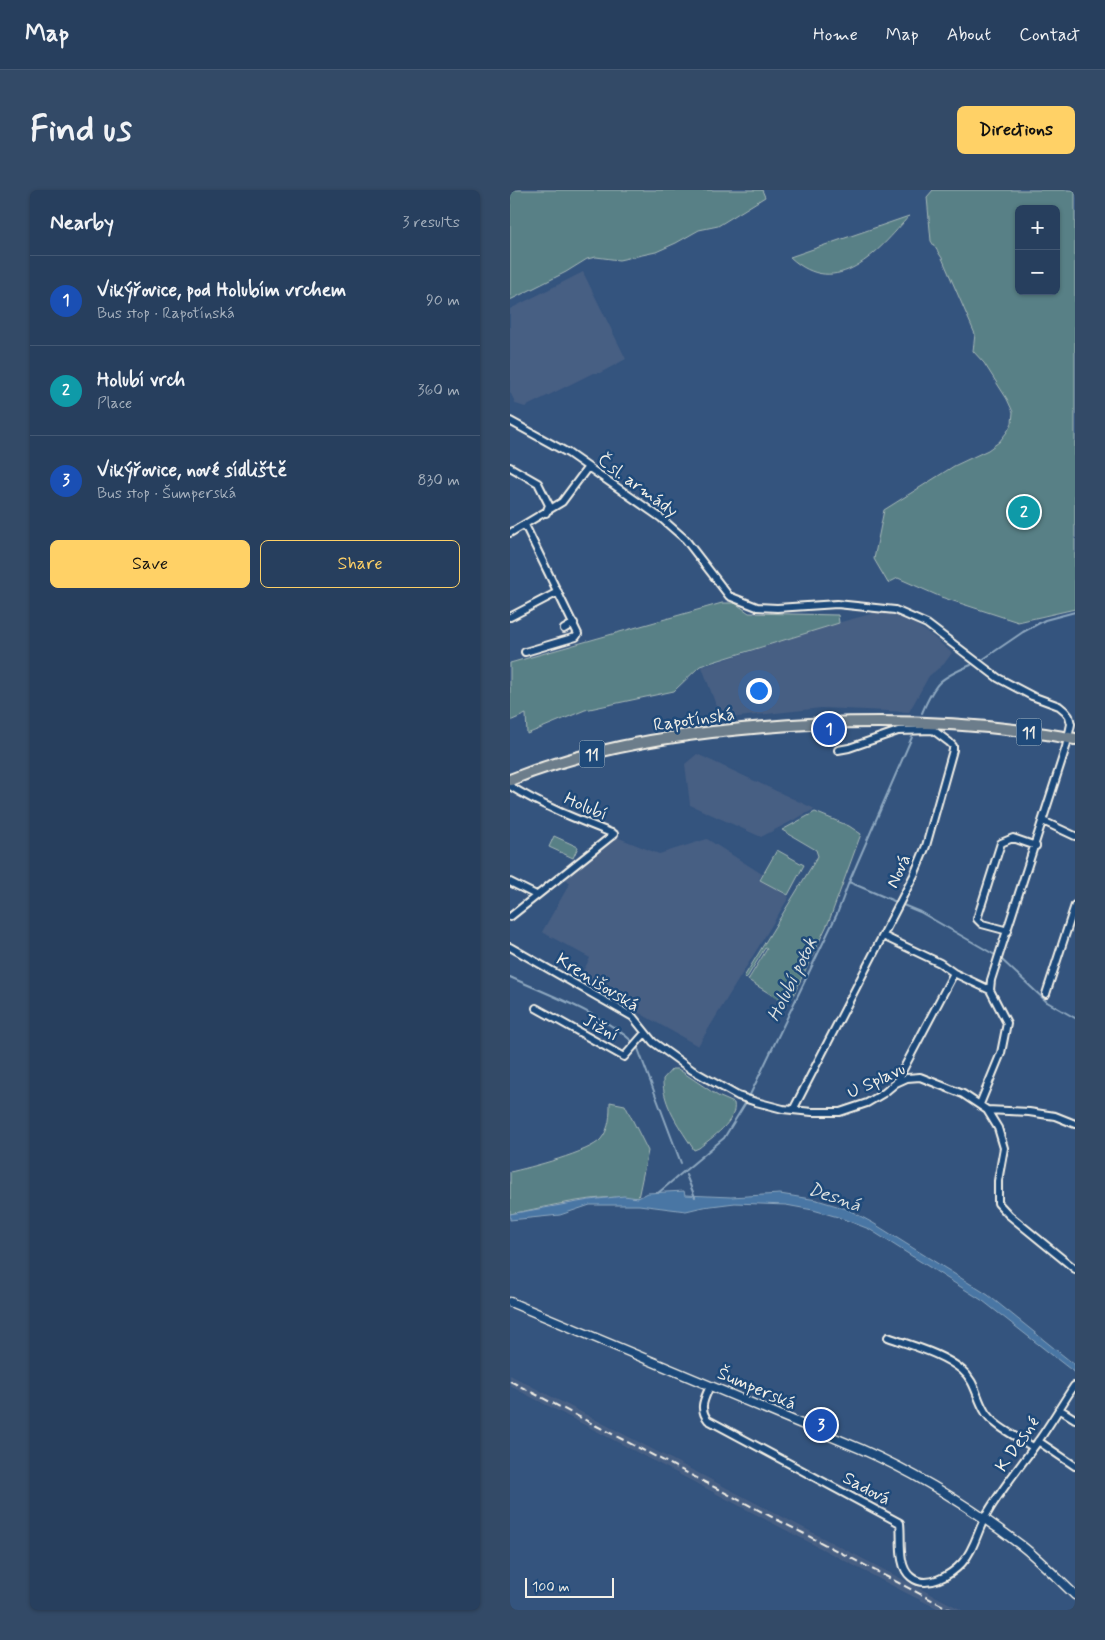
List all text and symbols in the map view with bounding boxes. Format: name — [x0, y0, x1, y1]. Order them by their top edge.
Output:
text: Map — [25, 19, 69, 50]
text: Home — [813, 23, 858, 47]
text: Map — [886, 23, 919, 47]
text: About — [947, 23, 991, 47]
text: Contact — [1019, 23, 1080, 47]
button: Directions — [957, 106, 1075, 154]
text: Find us — [30, 107, 132, 153]
map controls — [1015, 205, 1060, 295]
button: + — [1015, 205, 1060, 250]
text: Nearby — [50, 209, 114, 237]
text: 3 results — [402, 212, 460, 233]
button: − — [1015, 250, 1060, 295]
text: Vikýřovice, pod Holubím vrchem — [97, 278, 346, 303]
text: 1 — [62, 290, 70, 311]
text: 90 m — [426, 290, 460, 311]
text: Bus stop · Rapotínská — [97, 303, 235, 324]
text: Holubí vrch — [97, 368, 185, 393]
text: 2 — [62, 380, 70, 401]
text: 360 m — [417, 380, 460, 401]
text: Place — [97, 393, 132, 414]
street label: Čsl. armády — [592, 448, 683, 523]
text: Vikýřovice, nové sídliště — [97, 458, 287, 483]
text: 3 — [62, 470, 70, 491]
text: 830 m — [418, 470, 460, 491]
text: Bus stop · Šumperská — [97, 483, 236, 504]
pin: 2 — [1008, 493, 1040, 531]
button: Save — [50, 540, 250, 588]
button: Share — [260, 540, 460, 588]
your location — [746, 678, 772, 704]
street label: Rapotínská — [652, 702, 736, 738]
pin: 1 — [813, 710, 845, 748]
road number: 11 — [1016, 718, 1042, 746]
road number: 11 — [580, 740, 604, 768]
street label: Holubí — [560, 787, 611, 827]
street label: Nová — [881, 851, 917, 892]
water label: Holubí potok — [761, 933, 824, 1026]
street label: Krenišovská — [551, 948, 644, 1018]
street label: Jižní — [578, 1008, 623, 1047]
street label: U Splavu — [843, 1057, 909, 1105]
water label: Desná — [805, 1177, 864, 1218]
street label: Šumperská — [714, 1362, 800, 1416]
pin: 3 — [805, 1406, 837, 1444]
street label: K Desné — [990, 1412, 1046, 1477]
street label: Sadová — [838, 1466, 895, 1511]
scale bar — [525, 1575, 614, 1598]
text: 100 m — [532, 1578, 570, 1596]

